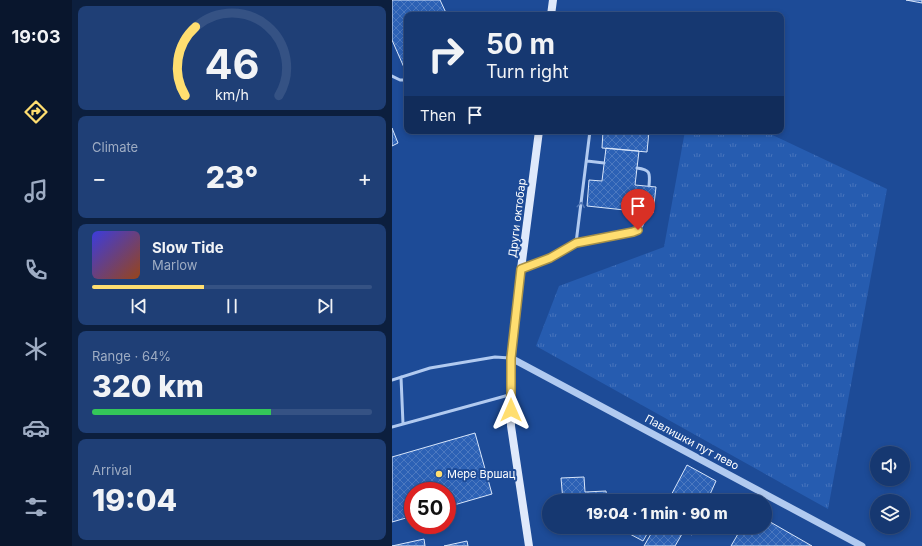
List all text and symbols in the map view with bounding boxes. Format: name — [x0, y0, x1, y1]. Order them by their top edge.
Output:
text: 19:03 — [11, 26, 61, 47]
text: 50 m — [486, 27, 555, 61]
icon: right — [420, 28, 472, 80]
text: 46 — [204, 39, 260, 89]
text: Turn right — [486, 61, 569, 82]
text: km/h — [215, 86, 249, 103]
icon: directions — [22, 98, 50, 126]
icon: arrive — [464, 104, 486, 126]
text: Then — [420, 106, 456, 125]
text: Climate — [92, 139, 138, 155]
text: 23° — [206, 159, 258, 195]
text: − — [92, 165, 107, 191]
text: + — [357, 165, 372, 191]
icon: music — [22, 177, 50, 205]
street label: Други октобар — [505, 177, 529, 258]
pin — [621, 189, 655, 230]
icon: arrive — [627, 195, 649, 217]
one-way arrow — [576, 202, 585, 208]
text: Slow Tide — [152, 238, 224, 257]
icon: phone — [22, 256, 50, 284]
text: Marlow — [152, 257, 198, 273]
icon: previous — [128, 295, 150, 317]
icon: pause — [221, 295, 243, 317]
icon: next — [314, 295, 336, 317]
icon: climate — [22, 335, 50, 363]
text: Range · 64% — [92, 348, 171, 364]
text: 320 km — [92, 368, 204, 404]
position arrow — [490, 389, 532, 431]
street label: Павлишки пут лево — [643, 411, 742, 473]
icon: car — [22, 414, 50, 442]
map controls — [870, 446, 910, 534]
button: sound — [870, 446, 910, 486]
text: Arrival — [92, 462, 132, 478]
place label: Мере Вршац — [447, 467, 516, 481]
marker: Мере Вршац — [434, 469, 444, 479]
text: 19:04 — [92, 482, 177, 518]
speed limit sign: 50 — [404, 482, 456, 534]
icon: filters — [22, 493, 50, 521]
button: layers — [870, 494, 910, 534]
text: 19:04 · 1 min · 90 m — [586, 504, 728, 523]

